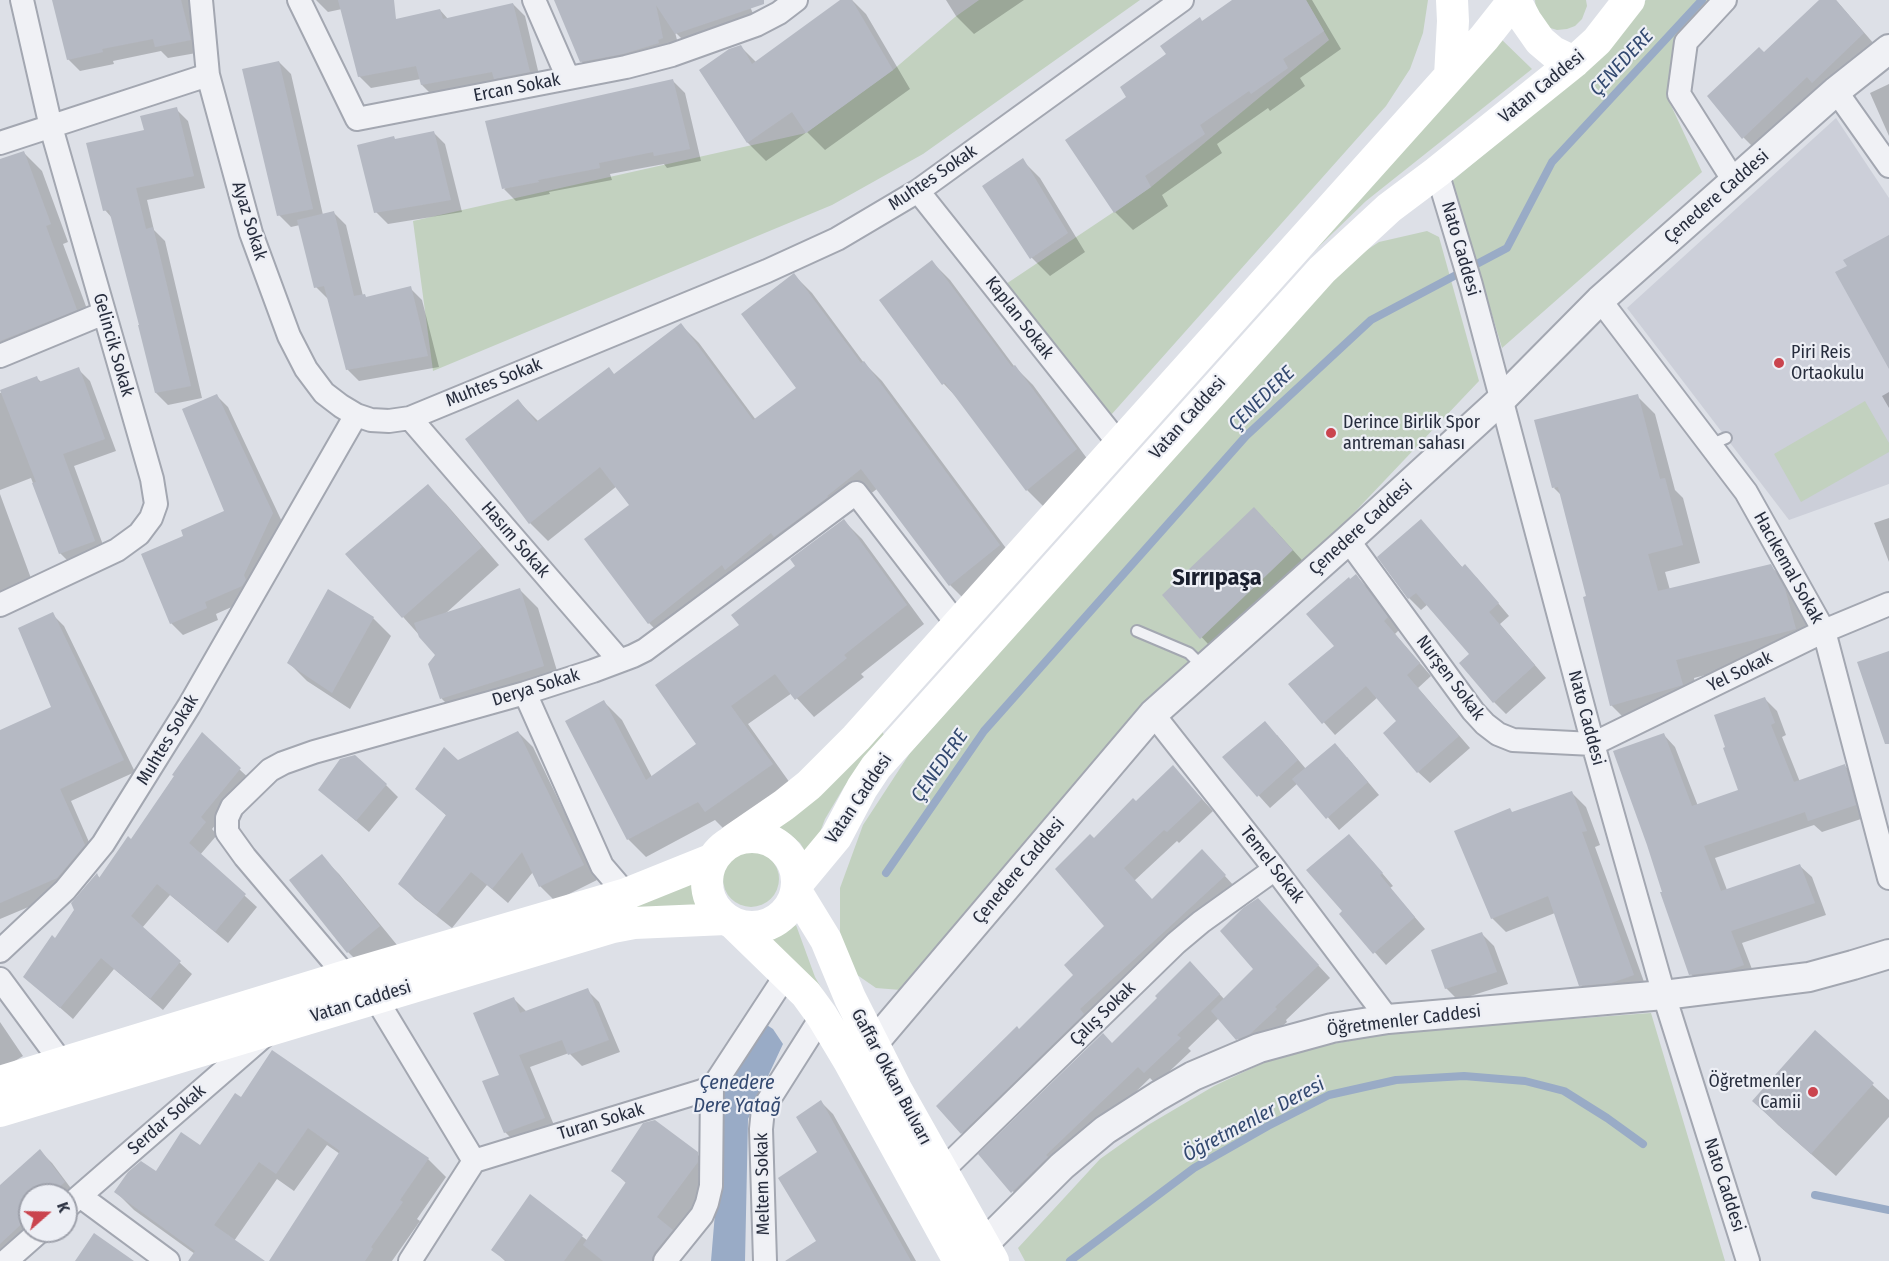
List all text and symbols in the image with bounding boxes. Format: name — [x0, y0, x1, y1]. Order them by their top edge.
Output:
water label: ÇENEDERE — [1585, 25, 1659, 101]
street label: Vatan Caddesi — [1495, 46, 1589, 128]
street label: Ercan Sokak — [472, 69, 562, 107]
street label: Muhtes Sokak — [885, 141, 981, 215]
street label: Çenedere Caddesi — [1660, 146, 1774, 248]
street label: Ayaz Sokak — [227, 179, 271, 263]
street label: Nato Caddesi — [1436, 199, 1484, 299]
street label: Kaplan Sokak — [980, 272, 1058, 364]
street label: Gelincik Sokak — [88, 291, 138, 399]
place label: Piri Reis Ortaokulu — [1791, 342, 1864, 385]
street label: Muhtes Sokak — [443, 354, 545, 412]
marker: Piri Reis Ortaokulu — [1772, 356, 1786, 370]
water label: ÇENEDERE — [1224, 362, 1300, 436]
street label: Vatan Caddesi — [1145, 372, 1231, 464]
place label: Derince Birlik Spor antreman sahası — [1343, 412, 1480, 454]
marker: Derince Birlik Spor antreman sahası — [1324, 426, 1338, 440]
street label: Çenedere Caddesi — [1305, 476, 1417, 580]
street label: Hasım Sokak — [476, 498, 554, 582]
street label: Hacıkemal Sokak — [1748, 508, 1828, 628]
district label: Sırrıpaşa — [1172, 564, 1262, 592]
street label: Nurşen Sokak — [1411, 631, 1489, 725]
street label: Yel Sokak — [1704, 647, 1776, 697]
street label: Derya Sokak — [490, 664, 582, 712]
street label: Nato Caddesi — [1563, 668, 1609, 768]
street label: Muhtes Sokak — [133, 691, 203, 789]
water label: ÇENEDERE — [906, 725, 974, 807]
street label: Vatan Caddesi — [821, 750, 897, 848]
street label: Çenedere Caddesi — [968, 814, 1070, 928]
street label: Temel Sokak — [1235, 822, 1309, 908]
street label: Vatan Caddesi — [308, 977, 414, 1027]
street label: Çalış Sokak — [1066, 978, 1140, 1050]
street label: Öğretmenler Caddesi — [1326, 1001, 1482, 1041]
street label: Gaffar Okkan Bulvarı — [846, 1005, 936, 1149]
water label: Çenedere Dere Yatağ — [693, 1071, 781, 1118]
place label: Öğretmenler Camii — [1709, 1071, 1801, 1114]
water label: Öğretmenler Deresi — [1179, 1073, 1329, 1167]
street label: Serdar Sokak — [124, 1080, 210, 1160]
marker: Öğretmenler Camii — [1806, 1085, 1820, 1099]
street label: Turan Sokak — [555, 1099, 647, 1145]
street label: Meltem Sokak — [751, 1132, 775, 1236]
street label: Nato Caddesi — [1699, 1135, 1749, 1235]
north arrow — [18, 1183, 78, 1243]
text: K — [53, 1200, 74, 1215]

